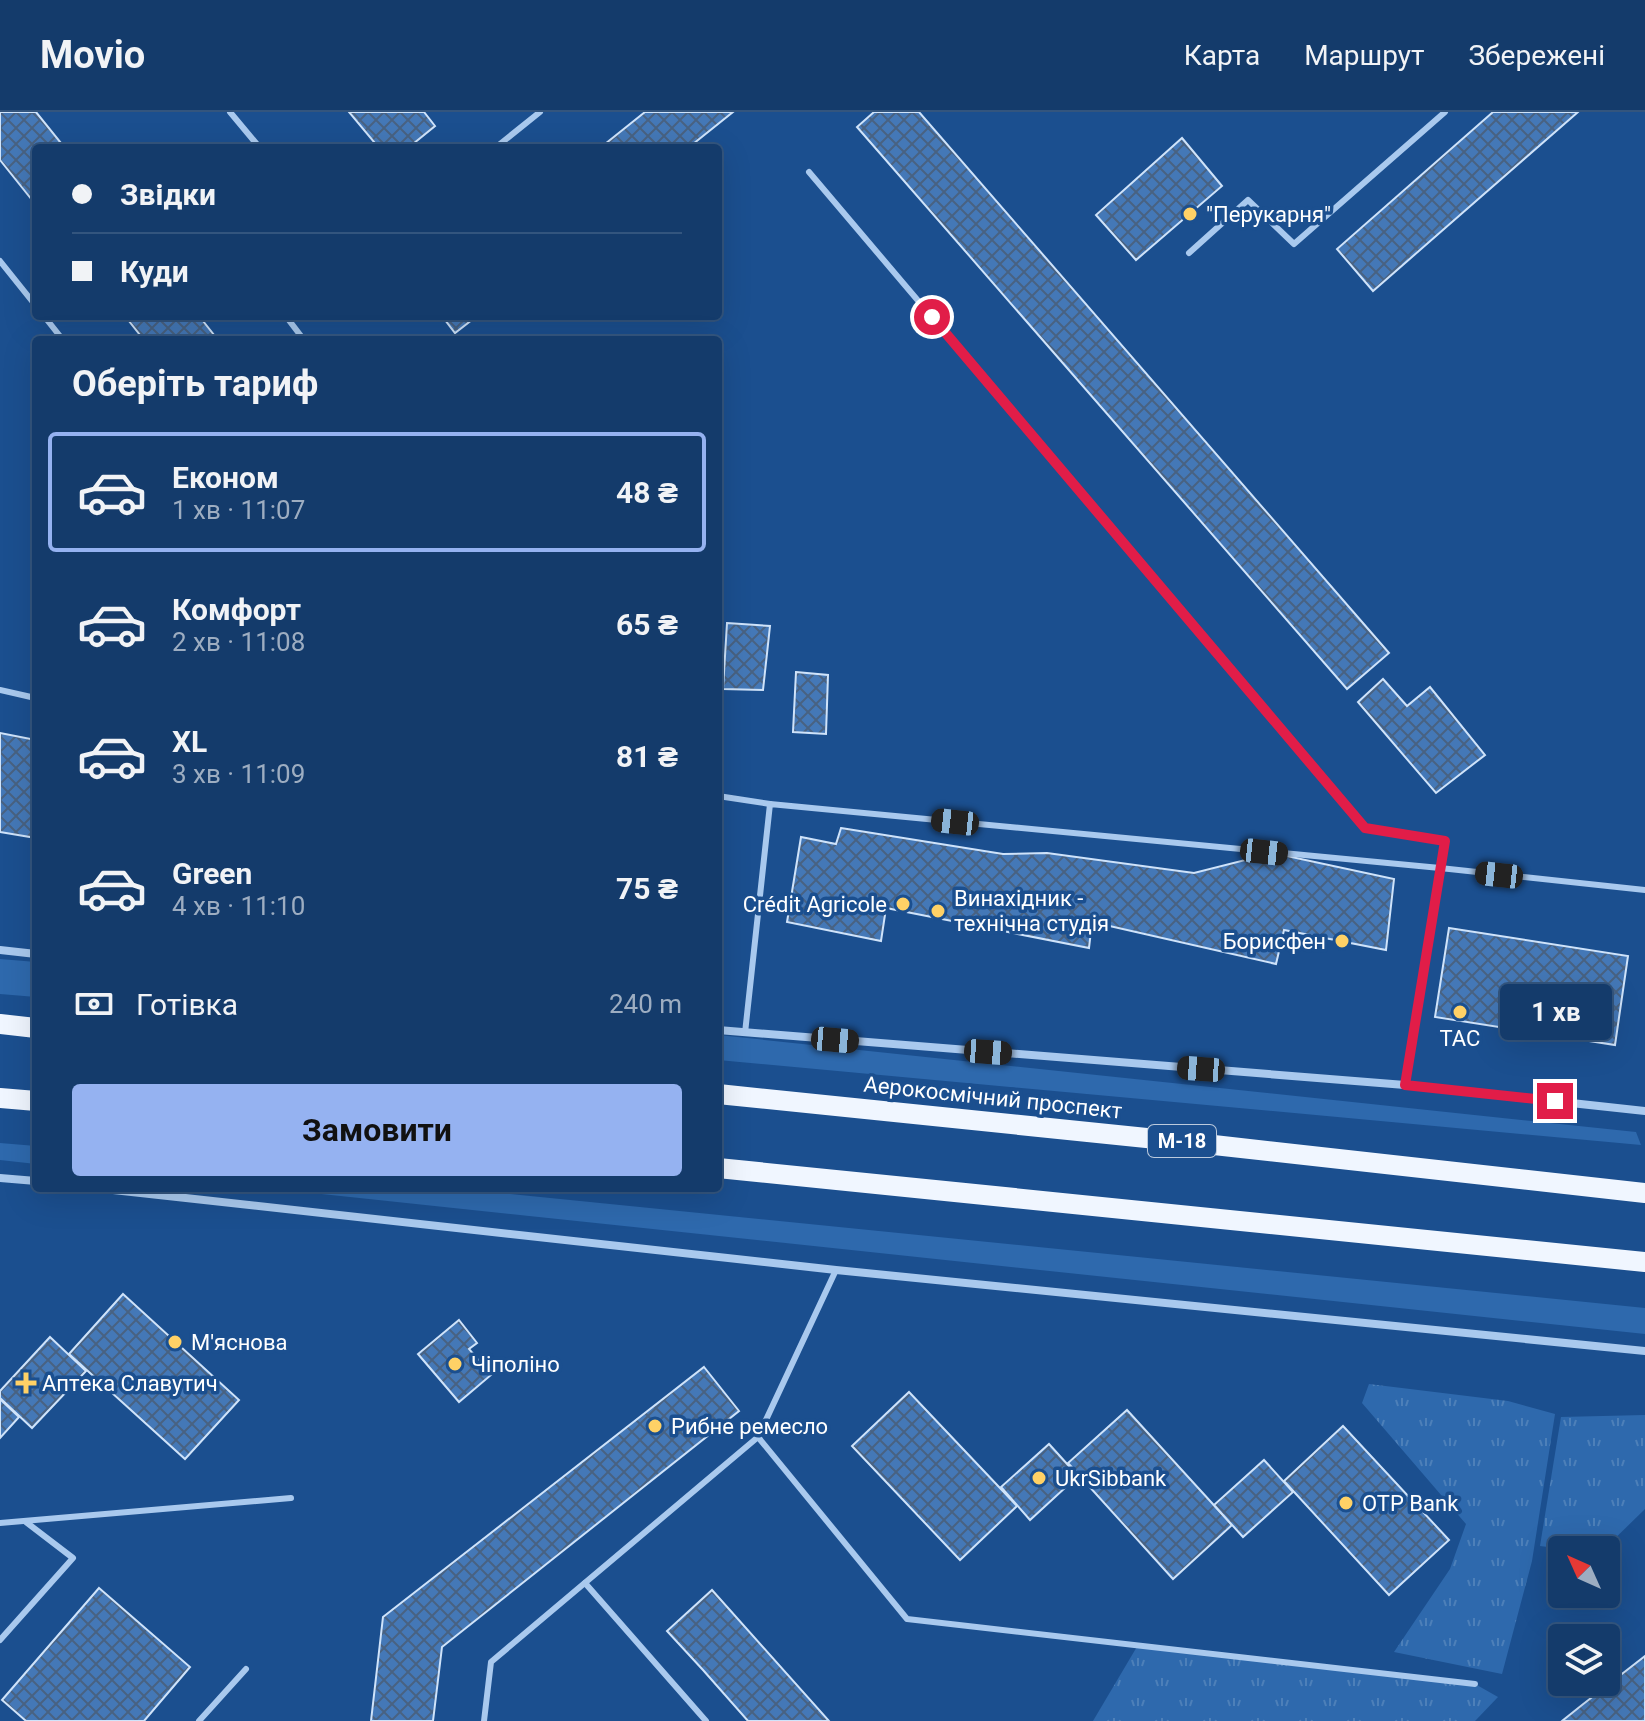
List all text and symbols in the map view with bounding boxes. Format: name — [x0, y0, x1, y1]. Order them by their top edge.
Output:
text: Movio — [40, 33, 145, 77]
text: Карта — [1184, 39, 1260, 72]
text: Маршрут — [1304, 39, 1424, 72]
text: Збережені — [1468, 39, 1605, 72]
text: Звідки — [120, 177, 216, 212]
place label: "Перукарня" — [1206, 202, 1331, 227]
marker: "Перукарня" — [1181, 205, 1199, 223]
text: Куди — [120, 254, 189, 289]
route start — [914, 299, 950, 335]
text: Оберіть тариф — [72, 363, 318, 405]
icon: car — [76, 456, 148, 528]
text: Економ — [172, 460, 279, 495]
text: 48 ₴ — [616, 475, 678, 510]
text: 1 хв · 11:07 — [172, 495, 305, 525]
icon: car — [76, 588, 148, 660]
text: Комфорт — [172, 592, 301, 627]
text: 65 ₴ — [616, 607, 678, 642]
text: 2 хв · 11:08 — [172, 627, 305, 657]
icon: car — [76, 720, 148, 792]
text: XL — [172, 724, 207, 759]
text: 81 ₴ — [616, 739, 678, 774]
text: 3 хв · 11:09 — [172, 759, 305, 789]
car — [930, 808, 980, 836]
car — [1239, 838, 1289, 866]
icon: car — [76, 852, 148, 924]
text: Green — [172, 856, 252, 891]
car — [1474, 861, 1524, 889]
text: 75 ₴ — [616, 871, 678, 906]
place label: Винахідник - технічна студія — [954, 886, 1109, 936]
text: 4 хв · 11:10 — [172, 891, 305, 921]
place label: Crédit Agricole — [743, 892, 887, 917]
marker: Crédit Agricole — [894, 895, 912, 913]
marker: Винахідник - технічна студія — [929, 902, 947, 920]
place label: Борисфен — [1223, 929, 1326, 954]
marker: Борисфен — [1333, 932, 1351, 950]
icon: cash — [72, 982, 116, 1026]
callout: 1 хв — [1499, 985, 1611, 1041]
text: Готівка — [136, 987, 238, 1022]
text: 240 m — [609, 989, 682, 1019]
text: 1 хв — [1531, 997, 1581, 1027]
marker: ТАС — [1451, 1003, 1469, 1021]
car — [810, 1026, 860, 1054]
place label: ТАС — [1440, 1026, 1480, 1051]
car — [963, 1038, 1013, 1066]
car — [1176, 1055, 1226, 1083]
street label: Аерокосмічний проспект — [862, 1071, 1124, 1124]
route end — [1537, 1083, 1573, 1119]
button: Замовити — [72, 1084, 682, 1176]
road number: М-18 — [1148, 1125, 1216, 1157]
place label: М'яснова — [191, 1330, 287, 1355]
marker: М'яснова — [166, 1333, 184, 1351]
place label: Чіполіно — [471, 1352, 560, 1377]
marker: Чіполіно — [446, 1355, 464, 1373]
place label: Аптeка Славутич — [42, 1371, 218, 1396]
marker: Аптeка Славутич — [17, 1374, 35, 1392]
place label: Рибне ремесло — [671, 1414, 828, 1439]
marker: Рибне ремесло — [646, 1417, 664, 1435]
place label: UkrSibbank — [1055, 1466, 1167, 1491]
marker: UkrSibbank — [1030, 1469, 1048, 1487]
place label: OTP Bank — [1362, 1491, 1459, 1516]
marker: OTP Bank — [1337, 1494, 1355, 1512]
north arrow — [1548, 1536, 1620, 1608]
map controls — [1548, 1536, 1620, 1696]
button: layers — [1548, 1624, 1620, 1696]

